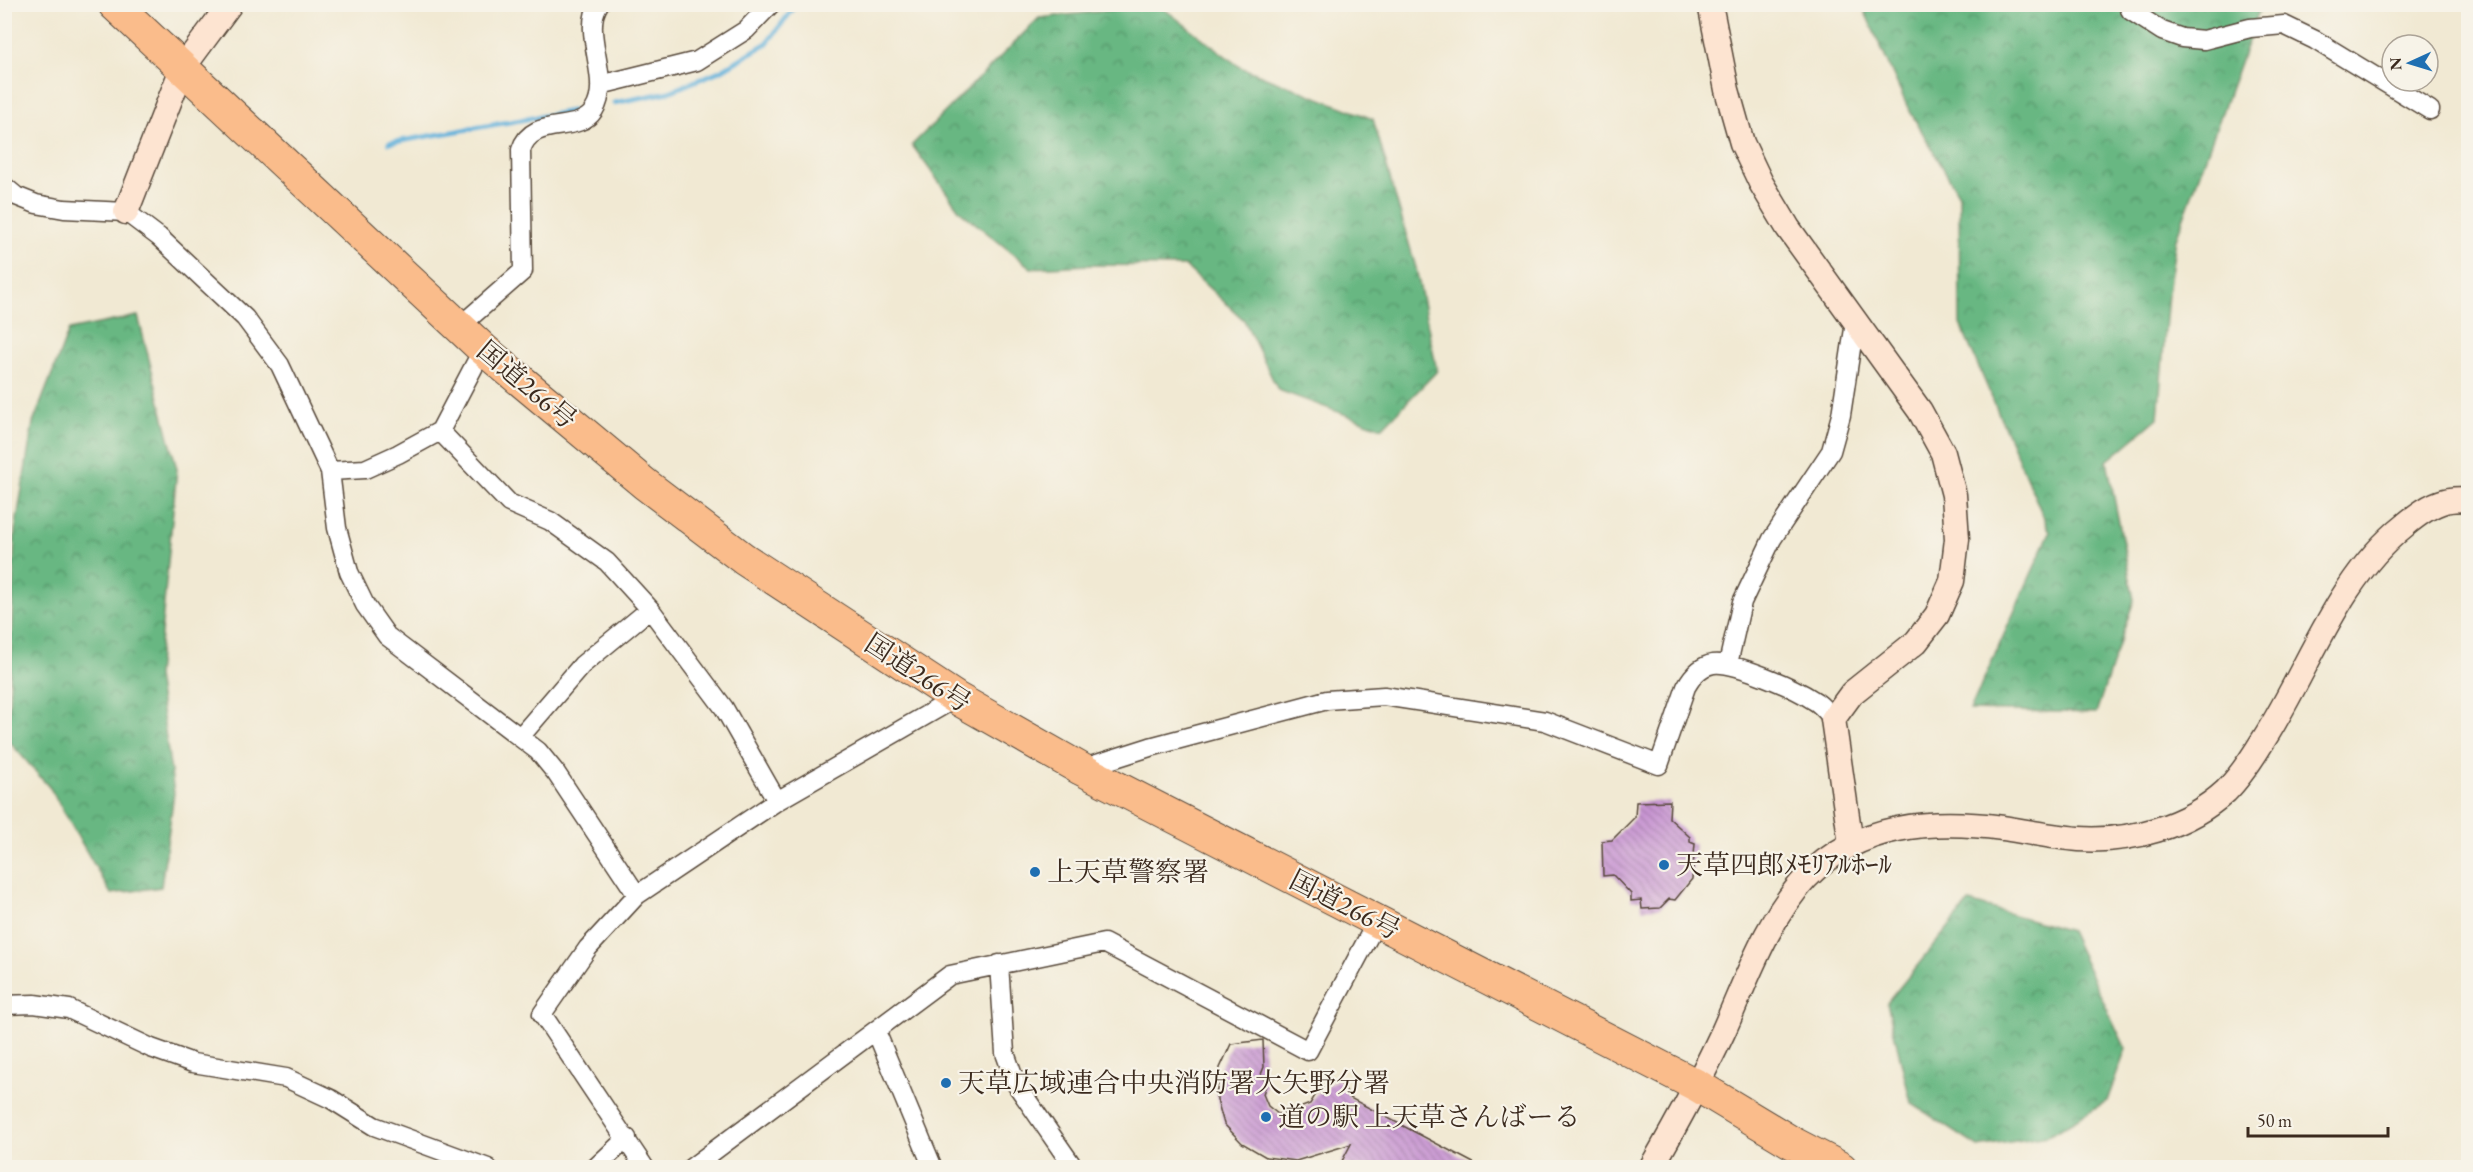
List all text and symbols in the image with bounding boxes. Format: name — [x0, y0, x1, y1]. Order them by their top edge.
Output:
north arrow — [2380, 33, 2440, 93]
text: N — [2385, 57, 2406, 71]
street label: 国道266号 — [470, 333, 584, 437]
street label: 国道266号 — [858, 625, 978, 720]
place label: 天草四郎ﾒﾓﾘｱﾙﾎｰﾙ — [1676, 847, 1892, 882]
place label: 上天草警察署 — [1047, 854, 1209, 889]
marker: 天草四郎ﾒﾓﾘｱﾙﾎｰﾙ — [1657, 858, 1671, 872]
street label: 国道266号 — [1284, 862, 1407, 947]
marker: 上天草警察署 — [1028, 865, 1042, 879]
place label: 天草広域連合中央消防署大矢野分署 — [958, 1065, 1390, 1100]
marker: 天草広域連合中央消防署大矢野分署 — [939, 1076, 953, 1090]
place label: 道の駅 上天草さんばーる — [1278, 1099, 1580, 1134]
scale bar — [2248, 1100, 2388, 1138]
text: 50 m — [2257, 1109, 2292, 1132]
marker: 道の駅 上天草さんばーる — [1259, 1110, 1273, 1124]

